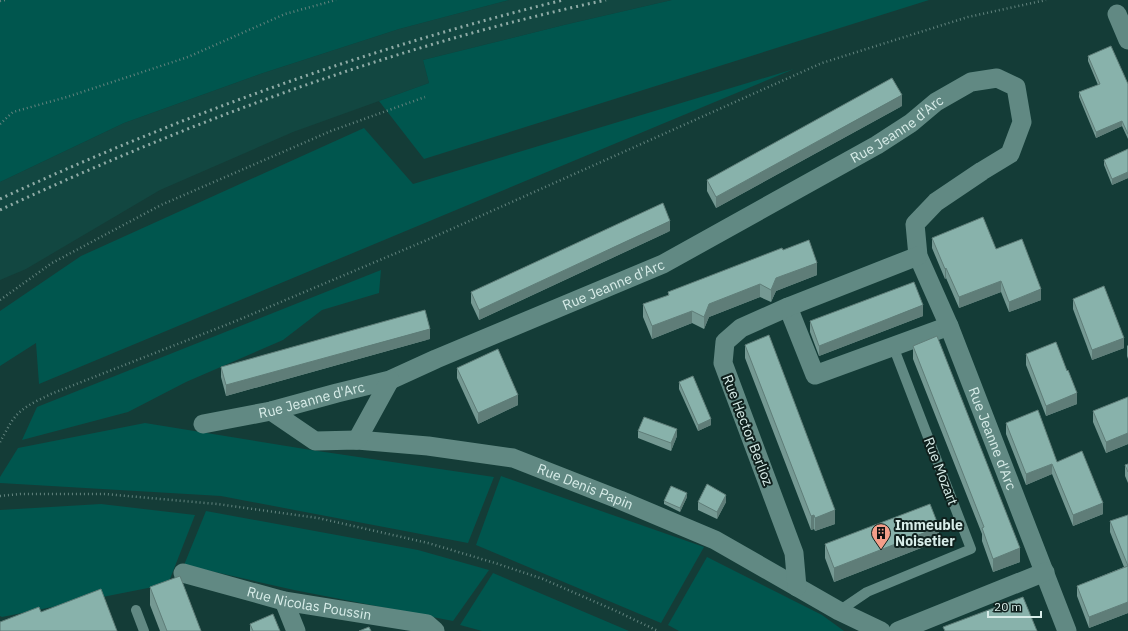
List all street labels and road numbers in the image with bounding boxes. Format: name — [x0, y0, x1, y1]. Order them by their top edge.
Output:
street label: Rue Jeanne d'Arc — [847, 91, 946, 167]
street label: Rue Jeanne d'Arc — [560, 255, 667, 314]
street label: Rue Hector Berlioz — [719, 372, 778, 488]
street label: Rue Jeanne d'Arc — [257, 378, 366, 422]
street label: Rue Jeanne d'Arc — [964, 384, 1021, 492]
street label: Rue Mozart — [920, 435, 962, 508]
street label: Rue Denis Papin — [534, 459, 636, 514]
street label: Rue Nicolas Poussin — [245, 582, 373, 624]

